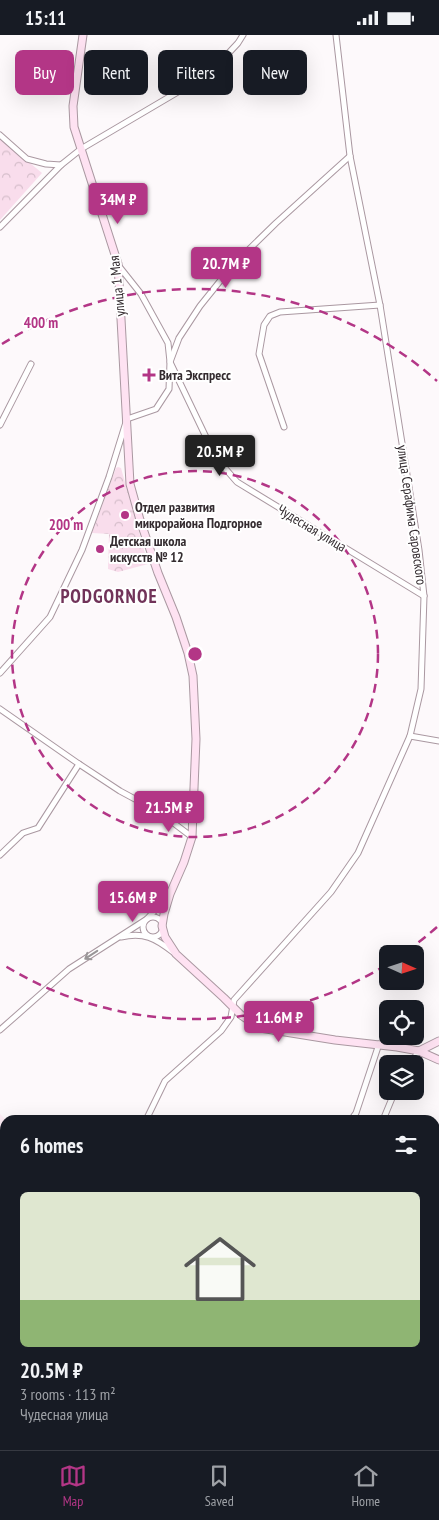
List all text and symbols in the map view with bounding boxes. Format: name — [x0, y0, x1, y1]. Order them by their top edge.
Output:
text: 15:11 — [25, 6, 66, 30]
chip: Buy — [15, 50, 74, 95]
chip: Rent — [84, 50, 148, 95]
chip: Filters — [158, 50, 233, 95]
chip: New — [243, 50, 307, 95]
pin: 34M ₽ — [83, 183, 153, 225]
text: 34M ₽ — [100, 189, 136, 209]
pin: 20.7M ₽ — [180, 247, 272, 289]
text: 20.7M ₽ — [202, 253, 250, 273]
street label: улица 1 Мая — [105, 255, 129, 317]
text: 400 m — [24, 313, 58, 332]
place label: Вита Экспресс — [159, 366, 231, 384]
marker: Вита Экспресс — [143, 369, 155, 381]
pin: 20.5M ₽ — [174, 435, 266, 477]
text: 20.5M ₽ — [196, 441, 244, 461]
street label: улица Серафима Саровского — [393, 444, 431, 586]
place label: Отдел развития микрорайона Подгорное — [135, 498, 262, 532]
street label: Чудесная улица — [274, 500, 350, 556]
marker: Отдел развития микрорайона Подгорное — [119, 509, 131, 521]
text: 200 m — [49, 515, 83, 534]
place label: Детская школа искусств № 12 — [110, 532, 186, 566]
marker: Детская школа искусств № 12 — [94, 543, 106, 555]
district label: PODGORNOE — [60, 584, 158, 608]
centre of rings — [186, 645, 204, 663]
pin: 21.5M ₽ — [123, 791, 215, 833]
text: 21.5M ₽ — [145, 797, 193, 817]
pin: 15.6M ₽ — [87, 881, 179, 923]
text: 15.6M ₽ — [109, 887, 157, 907]
north arrow — [379, 945, 424, 990]
map controls — [379, 945, 424, 1100]
one-way arrow — [84, 950, 98, 960]
button: locate — [379, 1000, 424, 1045]
pin: 11.6M ₽ — [233, 1001, 325, 1043]
text: 11.6M ₽ — [255, 1007, 303, 1027]
button: layers — [379, 1055, 424, 1100]
icon: filters — [392, 1131, 420, 1159]
text: 6 homes — [20, 1132, 83, 1159]
icon: home — [175, 1224, 265, 1314]
text: 20.5M ₽ — [20, 1357, 83, 1384]
text: 3 rooms · 113 m² — [20, 1384, 116, 1404]
text: Чудесная улица — [20, 1404, 108, 1424]
tab: Map — [59, 1462, 87, 1510]
tab: Saved — [205, 1462, 234, 1510]
tab: Home — [352, 1462, 380, 1510]

